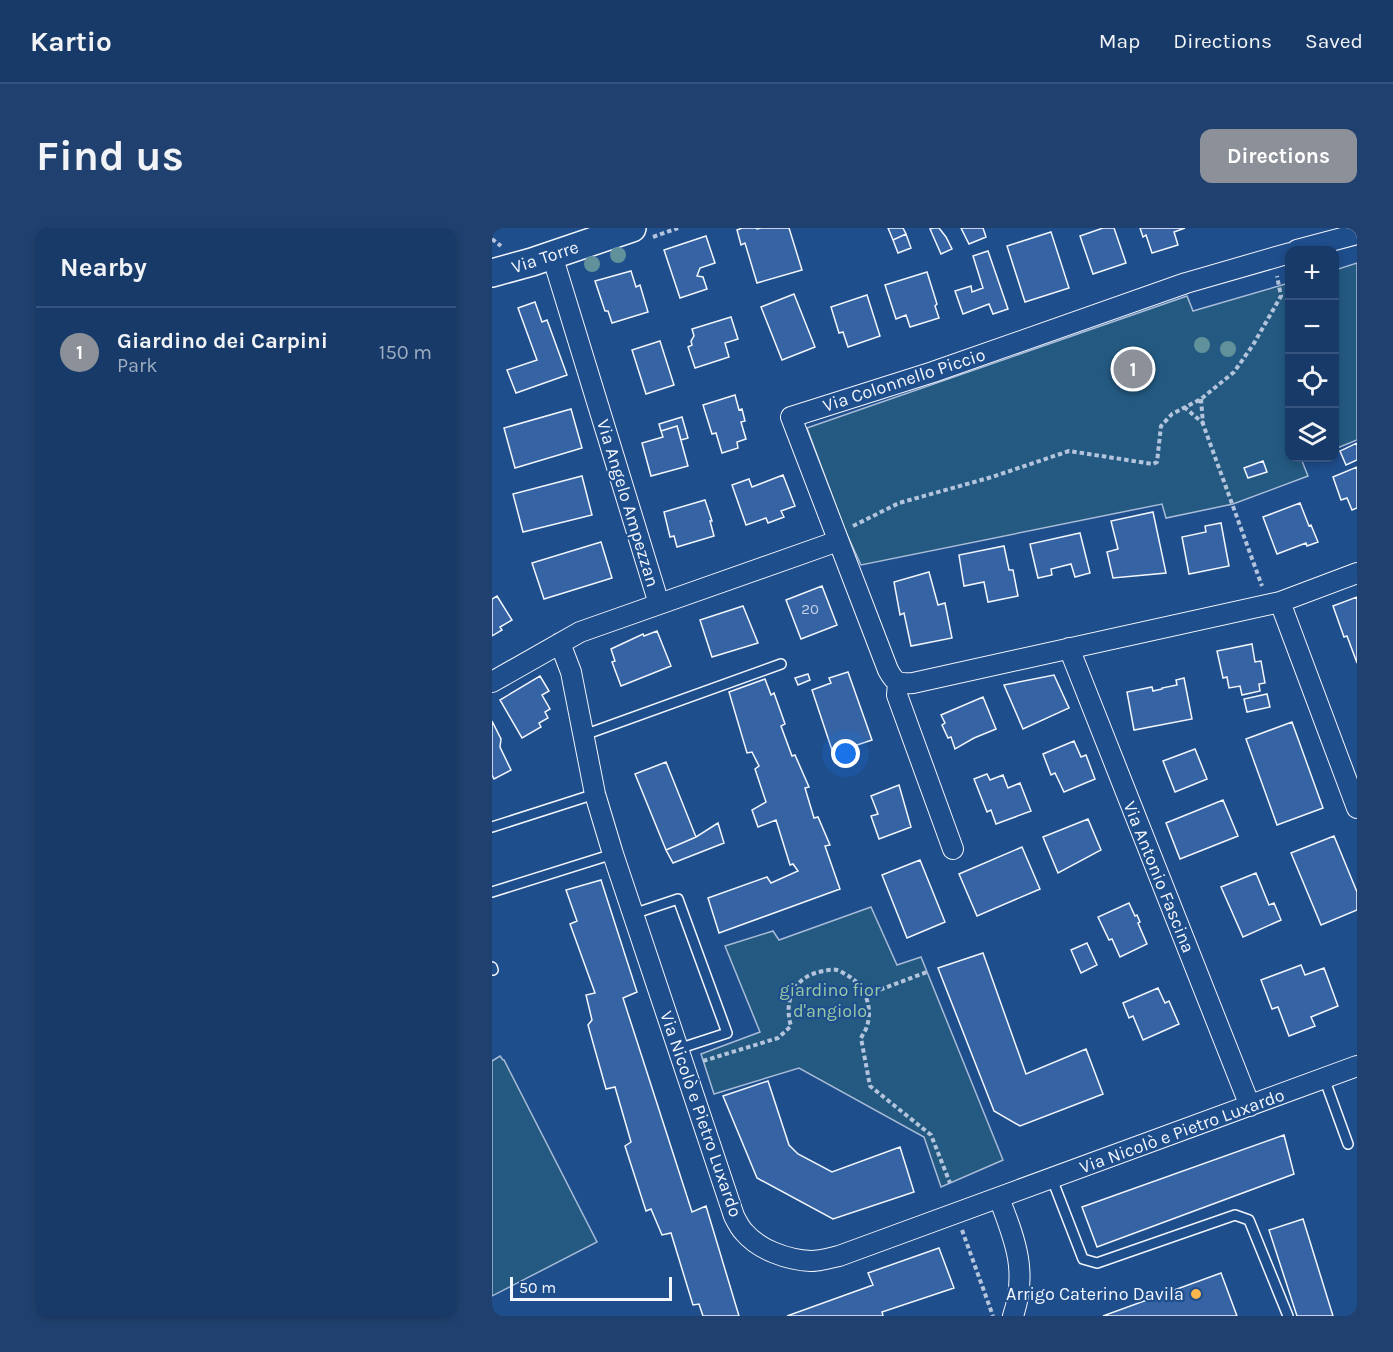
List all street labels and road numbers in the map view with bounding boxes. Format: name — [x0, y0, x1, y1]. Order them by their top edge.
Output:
street label: Via Torre — [509, 236, 581, 278]
street label: Via Colonnello Piccio — [820, 343, 988, 417]
street label: Via Angelo Ampezzan — [592, 416, 664, 590]
street label: Via Antonio Fascina — [1119, 798, 1199, 956]
street label: Via Nicolò e Pietro Luxardo — [655, 1008, 747, 1220]
street label: Via Nicolò e Pietro Luxardo — [1076, 1084, 1288, 1178]

